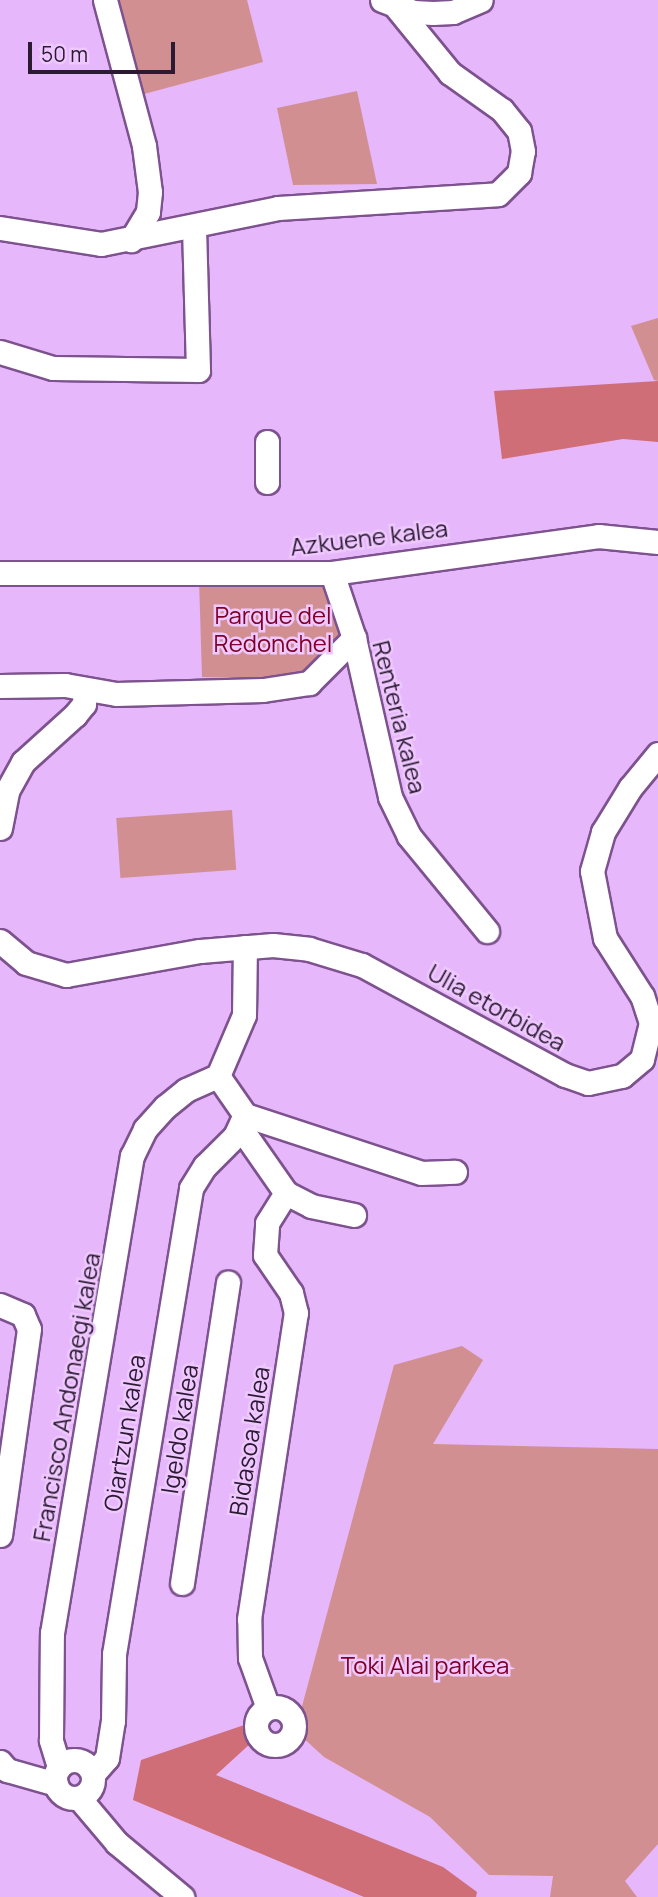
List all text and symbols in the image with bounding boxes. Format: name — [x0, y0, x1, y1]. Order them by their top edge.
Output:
scale bar — [32, 28, 178, 72]
text: 50 m — [41, 40, 88, 68]
street label: Azkuene kalea — [288, 513, 450, 561]
park label: Parque del Redonchel — [214, 601, 332, 657]
street label: Renteria kalea — [367, 638, 433, 796]
street label: Ulia etorbidea — [423, 957, 571, 1057]
street label: Francisco Andonaegi kalea — [26, 1250, 106, 1544]
street label: Oiartzun kalea — [97, 1352, 151, 1514]
street label: Igeldo kalea — [155, 1362, 203, 1496]
street label: Bidasoa kalea — [223, 1364, 275, 1518]
park label: Toki Alai parkea — [341, 1651, 509, 1679]

